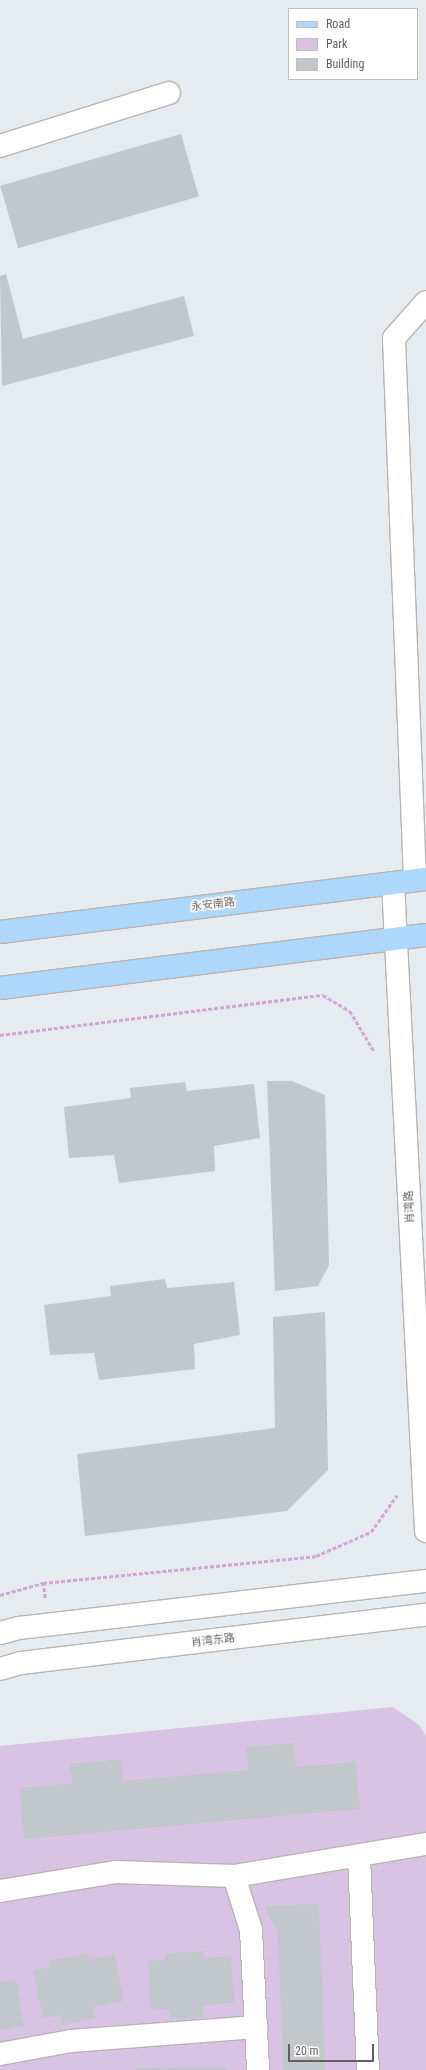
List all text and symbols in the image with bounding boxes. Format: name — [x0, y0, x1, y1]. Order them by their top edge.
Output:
legend — [288, 8, 418, 80]
text: Road — [326, 17, 350, 31]
text: Park — [326, 37, 347, 51]
text: Building — [326, 57, 364, 71]
street label: 永安南路 — [190, 896, 236, 914]
street label: 肖湾路 — [403, 1190, 417, 1224]
street label: 肖湾东路 — [190, 1632, 236, 1650]
scale bar — [290, 2036, 376, 2062]
text: 20 m — [295, 2044, 319, 2058]

